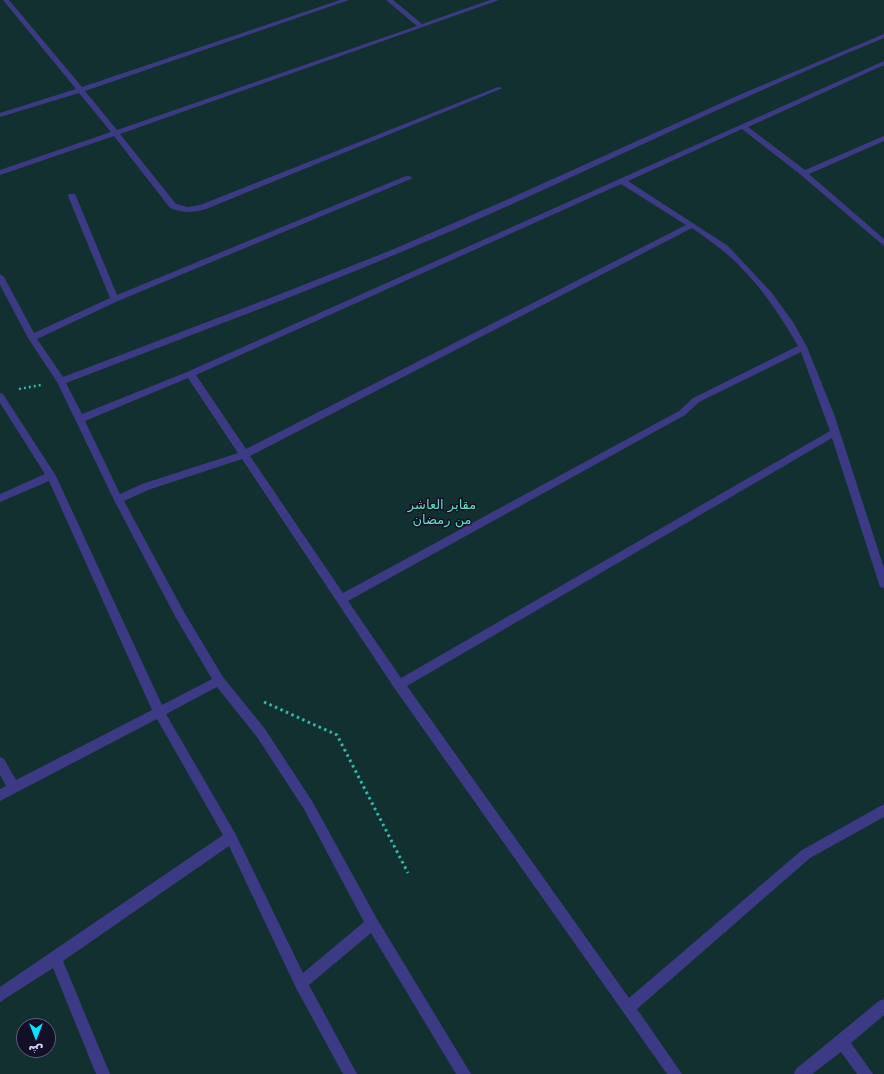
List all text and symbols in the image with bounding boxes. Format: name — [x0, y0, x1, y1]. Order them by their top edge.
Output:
park label: مقابر العاشر من رمضان — [408, 498, 476, 529]
north arrow — [16, 1018, 56, 1058]
text: ش — [28, 1043, 44, 1056]

